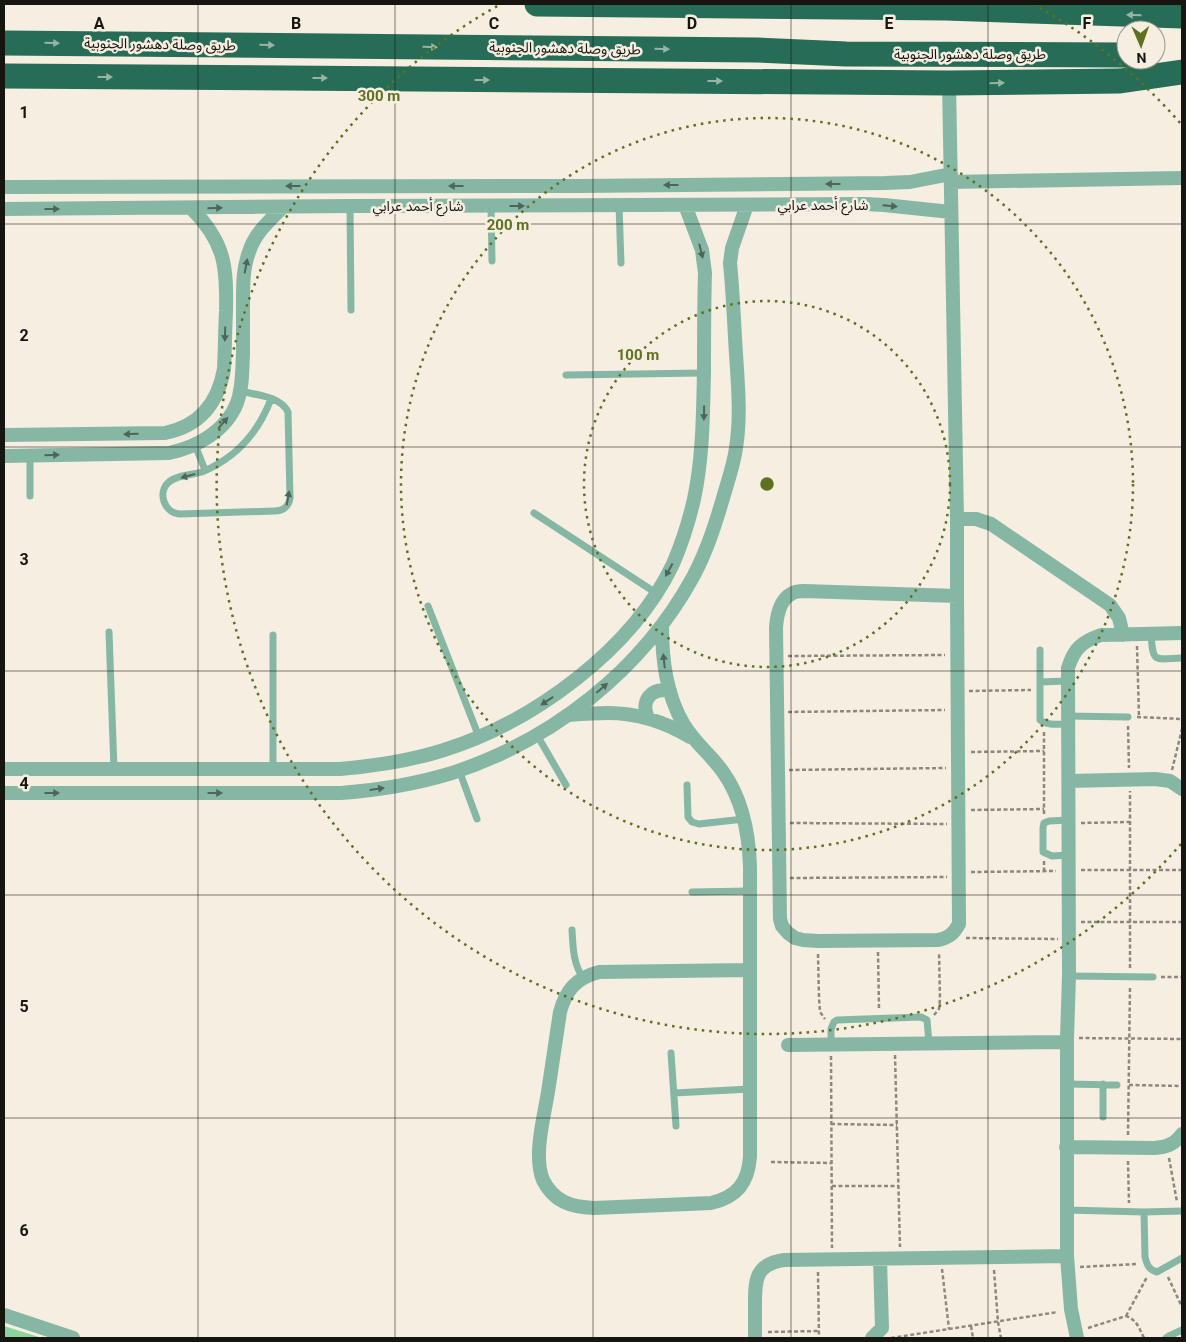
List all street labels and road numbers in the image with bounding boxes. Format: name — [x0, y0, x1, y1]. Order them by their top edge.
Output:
street label: طريق وصلة دهشور الجنوبية — [84, 35, 236, 55]
street label: طريق وصلة دهشور الجنوبية — [489, 39, 641, 59]
street label: طريق وصلة دهشور الجنوبية — [894, 46, 1046, 64]
street label: شارع أحمد عرابي — [778, 196, 868, 216]
street label: شارع أحمد عرابي — [373, 197, 463, 217]

